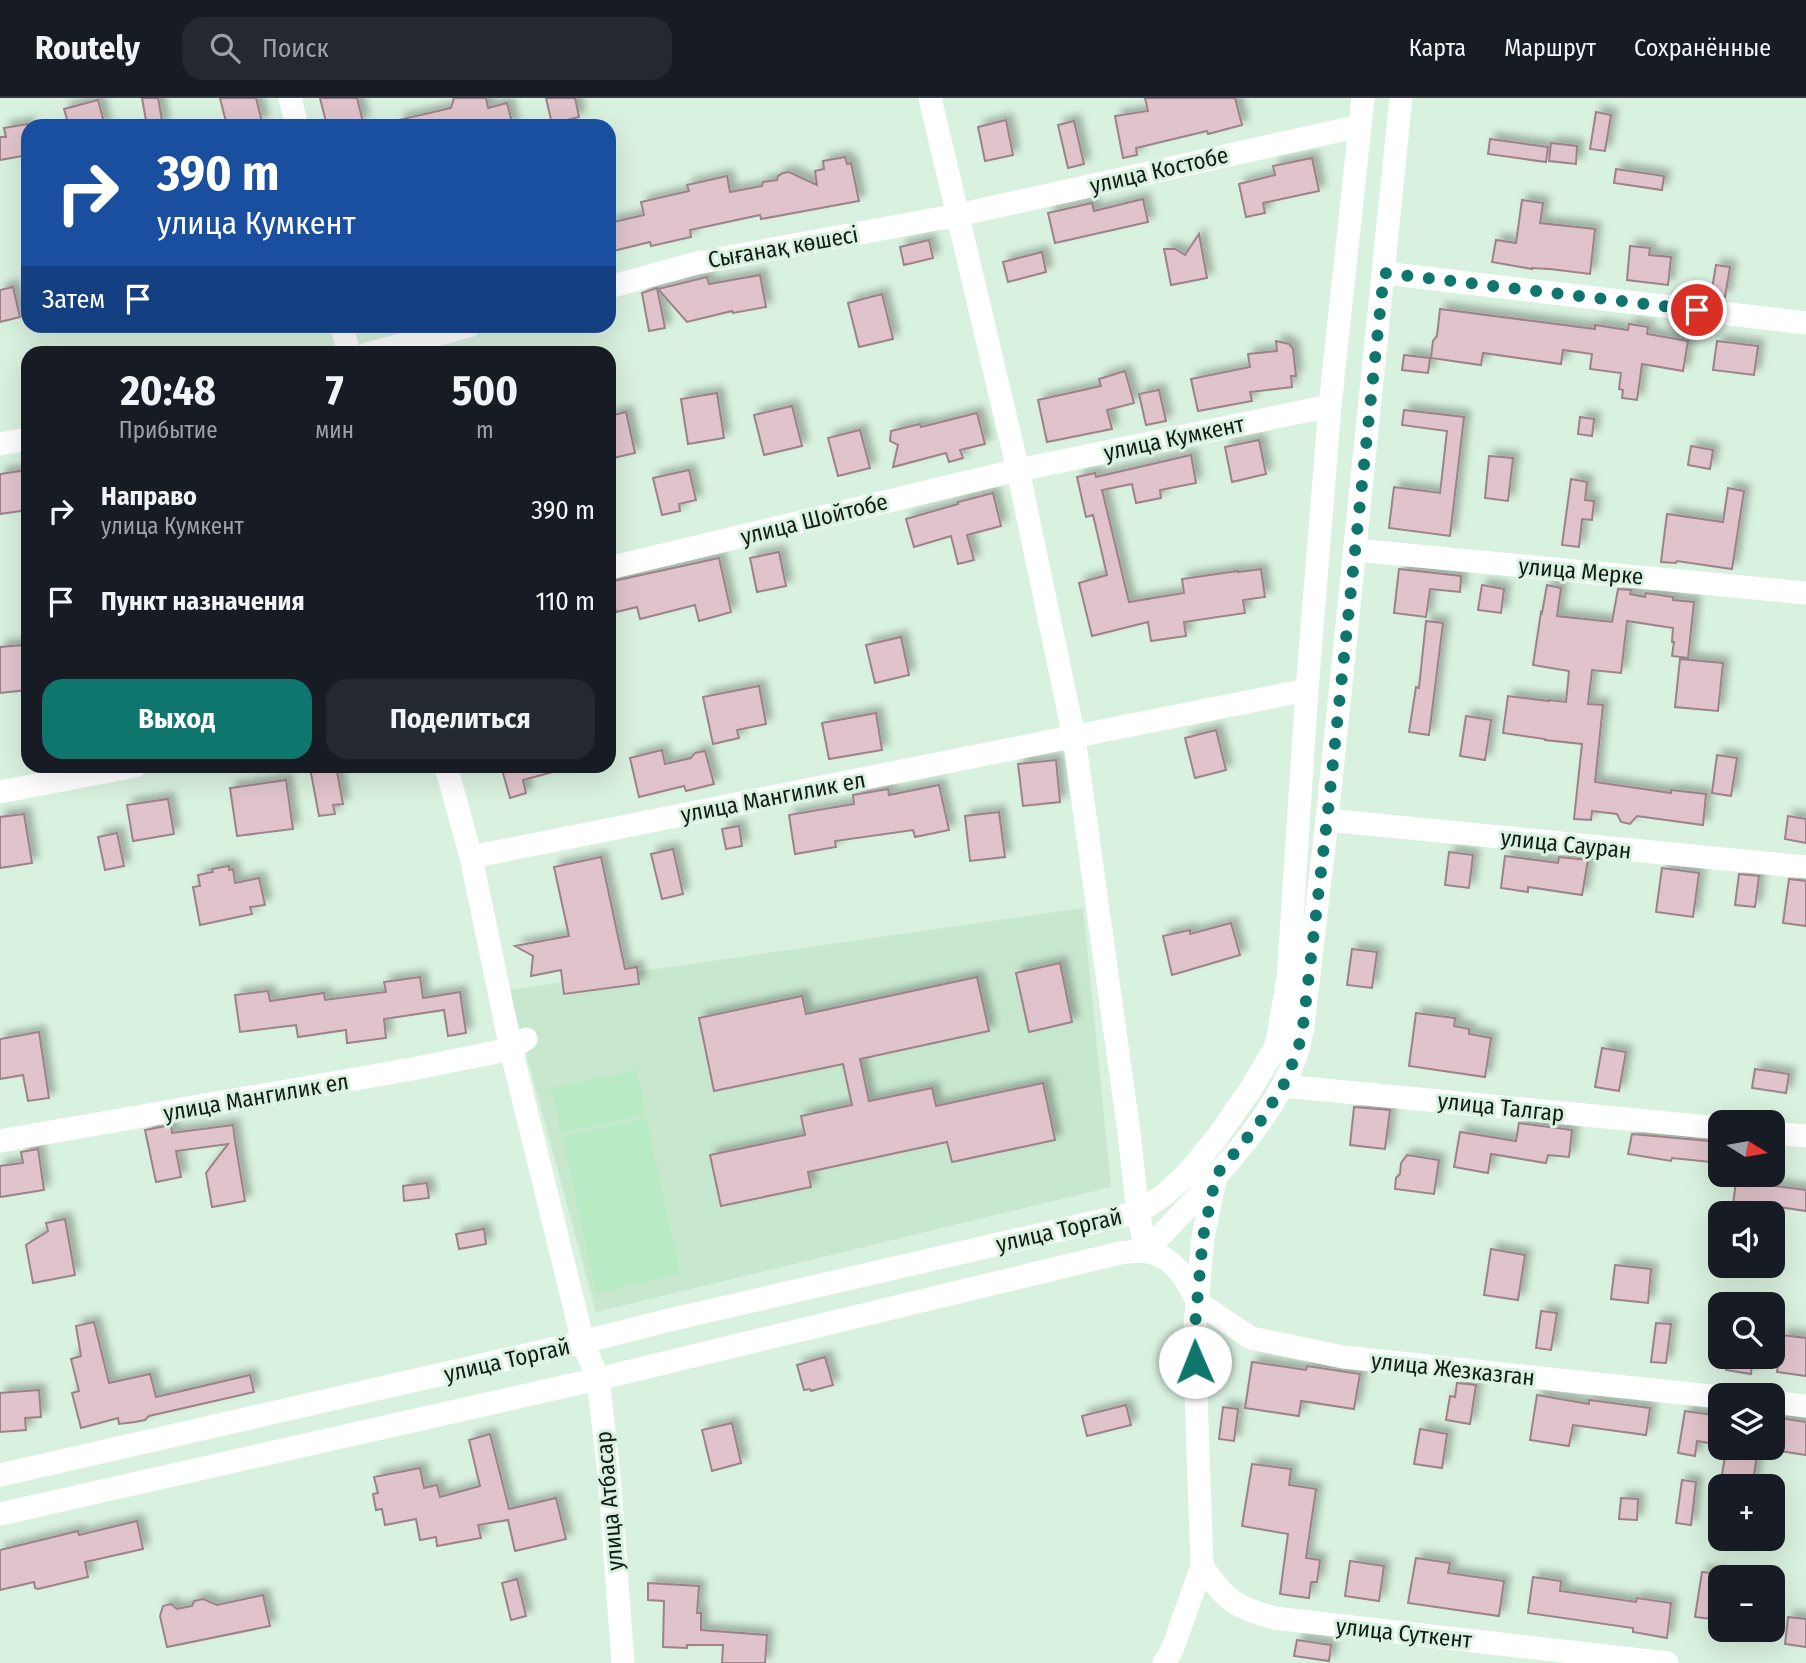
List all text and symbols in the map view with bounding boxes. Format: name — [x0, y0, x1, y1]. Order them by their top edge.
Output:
search box — [182, 17, 672, 80]
text: Routely — [35, 28, 140, 68]
icon: search — [206, 29, 244, 67]
text: Поиск — [262, 33, 329, 64]
text: Карта — [1409, 34, 1466, 62]
text: Маршрут — [1504, 34, 1596, 62]
text: Сохранённые — [1634, 34, 1771, 62]
street label: улица Костобе — [1087, 140, 1231, 200]
text: 390 m — [157, 144, 279, 203]
icon: right — [42, 147, 133, 238]
text: улица Кумкент — [157, 204, 356, 242]
street label: Сығанақ көшесі — [706, 220, 860, 274]
icon: arrive — [119, 280, 157, 318]
pin — [1667, 280, 1727, 340]
text: Затем — [42, 284, 105, 315]
icon: arrive — [1678, 291, 1716, 329]
text: 20:48 — [120, 366, 216, 416]
text: 7 — [326, 366, 344, 416]
text: 500 — [452, 366, 518, 416]
street label: улица Кумкент — [1101, 409, 1247, 467]
text: Прибытие — [119, 416, 218, 444]
text: мин — [315, 416, 354, 444]
text: m — [476, 416, 494, 444]
text: Направо — [101, 481, 197, 512]
street label: улица Шойтобе — [738, 487, 890, 551]
icon: right — [42, 492, 80, 530]
text: 390 m — [531, 495, 595, 526]
text: улица Кумкент — [101, 512, 244, 540]
street label: улица Мерке — [1518, 552, 1644, 590]
icon: arrive — [42, 583, 80, 621]
text: Пункт назначения — [101, 586, 305, 617]
text: 110 m — [535, 586, 595, 617]
button: Выход — [42, 679, 312, 759]
button: Поделиться — [326, 679, 595, 759]
street label: улица Мангилик ел — [678, 765, 868, 829]
street label: улица Сауран — [1499, 823, 1633, 865]
street label: улица Мангилик ел — [161, 1067, 351, 1127]
street label: улица Талгар — [1436, 1086, 1566, 1128]
north arrow — [1708, 1110, 1785, 1186]
map controls — [1708, 1110, 1785, 1642]
button: sound — [1708, 1201, 1785, 1278]
street label: улица Торгай — [993, 1202, 1125, 1258]
button: search — [1708, 1292, 1785, 1369]
position arrow — [1158, 1325, 1232, 1399]
street label: улица Торгай — [441, 1332, 573, 1388]
street label: улица Жезказган — [1370, 1346, 1536, 1392]
button: layers — [1708, 1383, 1785, 1460]
street label: улица Атбасар — [589, 1430, 629, 1572]
button: + — [1708, 1474, 1785, 1551]
button: − — [1708, 1565, 1785, 1642]
street label: улица Суткент — [1335, 1612, 1474, 1654]

